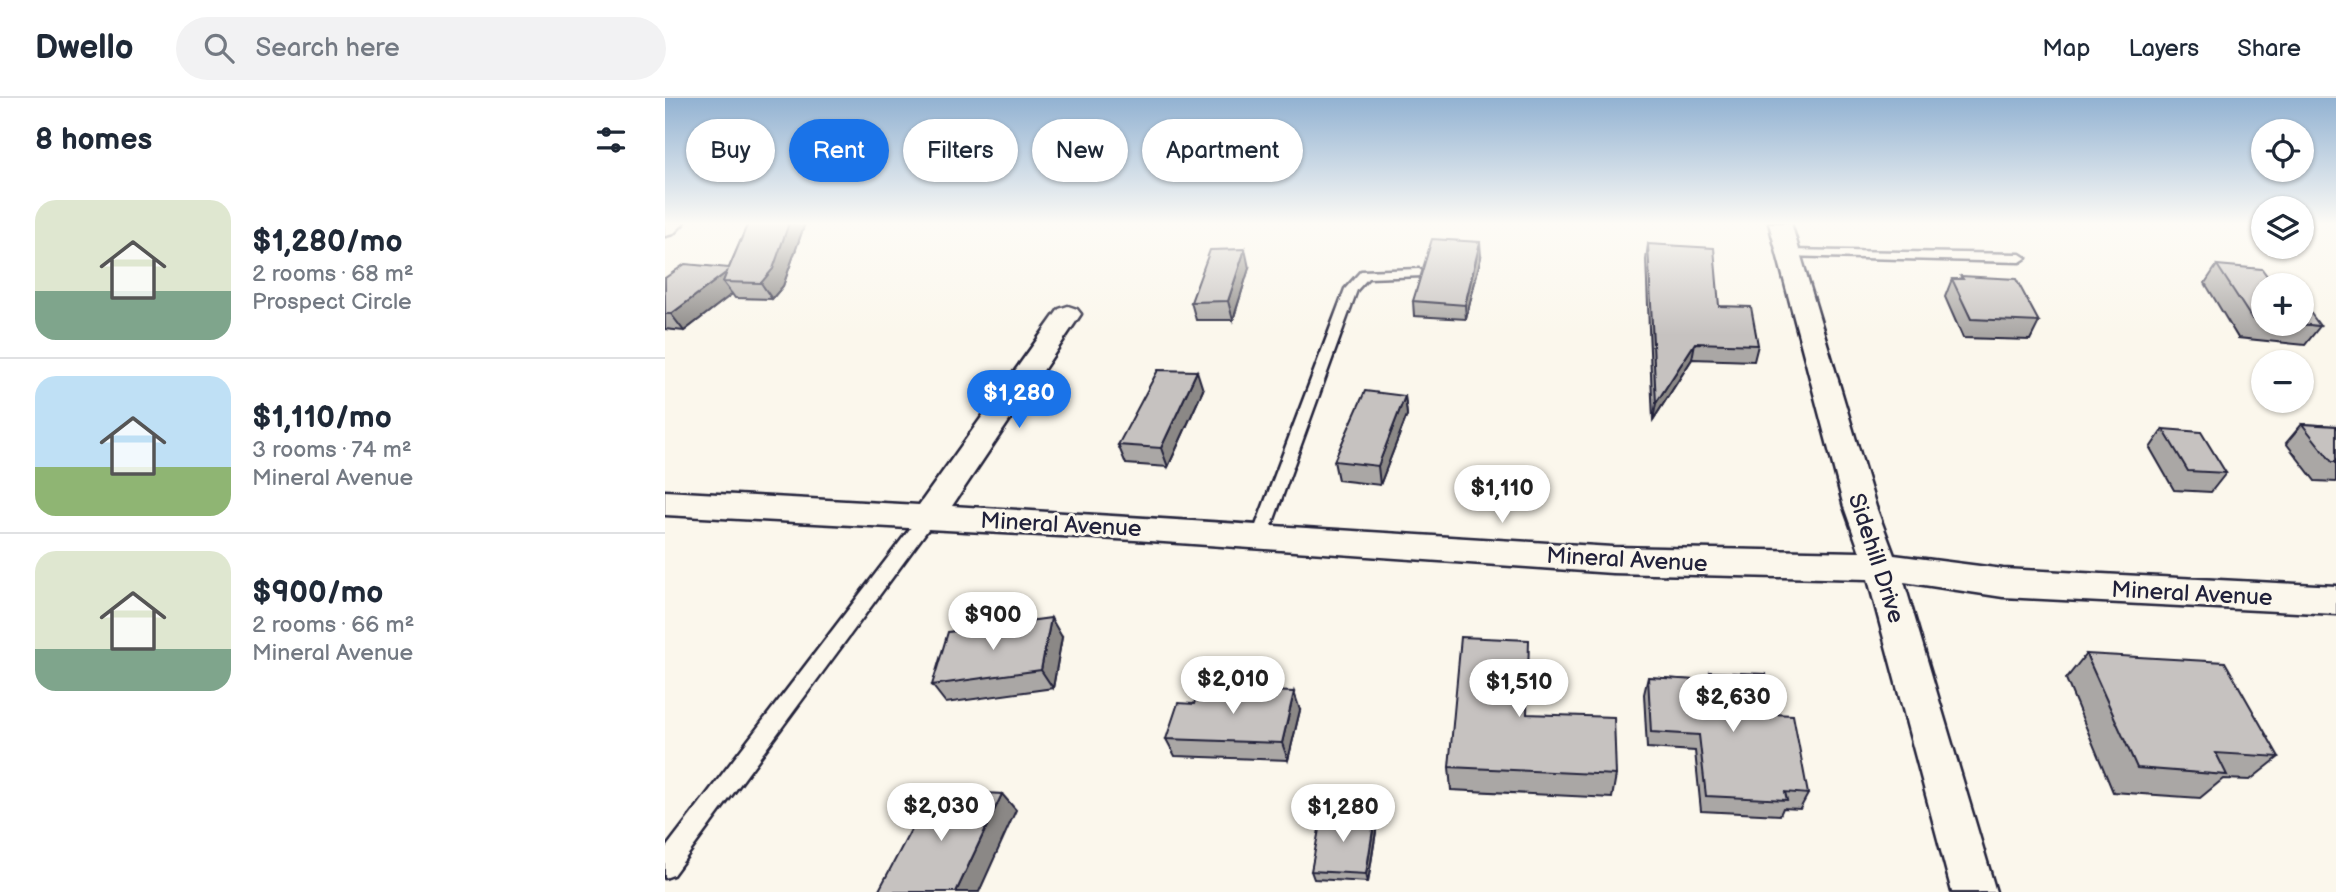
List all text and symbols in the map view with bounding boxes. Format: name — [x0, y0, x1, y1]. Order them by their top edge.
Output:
search box — [176, 17, 666, 80]
text: Dwello — [35, 28, 134, 68]
icon: search — [200, 29, 238, 67]
text: Search here — [256, 33, 400, 64]
text: Map — [2042, 34, 2090, 63]
text: Layers — [2128, 34, 2199, 63]
text: Share — [2237, 34, 2301, 63]
chip: Buy — [686, 119, 775, 182]
chip: Rent — [789, 119, 889, 182]
chip: Filters — [903, 119, 1018, 182]
chip: New — [1032, 119, 1128, 182]
chip: Apartment — [1142, 119, 1303, 182]
map controls — [2251, 119, 2314, 413]
button: locate — [2251, 119, 2314, 182]
icon: filters — [592, 121, 630, 159]
text: 8 homes — [35, 122, 152, 158]
button: layers — [2251, 196, 2314, 259]
text: $1,280/mo — [252, 224, 402, 260]
icon: home — [91, 228, 175, 312]
text: 2 rooms · 68 m² — [252, 260, 414, 288]
button: + — [2251, 273, 2314, 336]
text: Prospect Circle — [252, 288, 412, 316]
button: − — [2251, 350, 2314, 413]
pin: $1,280 — [962, 370, 1076, 430]
text: $1,280 — [983, 379, 1055, 407]
text: $1,110/mo — [252, 400, 392, 436]
icon: home — [91, 404, 175, 488]
text: 3 rooms · 74 m² — [252, 436, 412, 464]
text: Mineral Avenue — [252, 464, 413, 492]
pin: $1,110 — [1445, 466, 1559, 525]
text: $1,110 — [1470, 474, 1534, 502]
street label: Sidehill Drive — [1842, 490, 1910, 627]
street label: Mineral Avenue — [980, 507, 1142, 543]
street label: Mineral Avenue — [1546, 542, 1708, 578]
text: $900/mo — [252, 575, 383, 611]
street label: Mineral Avenue — [2111, 576, 2273, 612]
icon: home — [91, 579, 175, 663]
pin: $900 — [952, 592, 1034, 652]
text: $900 — [964, 601, 1022, 629]
text: 2 rooms · 66 m² — [252, 611, 414, 639]
text: Mineral Avenue — [252, 639, 413, 667]
pin: $2,010 — [1176, 656, 1290, 716]
pin: $1,510 — [1462, 660, 1576, 719]
text: $2,010 — [1197, 665, 1269, 693]
text: $1,510 — [1485, 668, 1553, 696]
pin: $2,630 — [1676, 674, 1790, 734]
text: $2,630 — [1695, 683, 1771, 711]
pin: $2,030 — [884, 784, 998, 843]
pin: $1,280 — [1286, 784, 1400, 844]
text: $2,030 — [903, 792, 979, 820]
text: $1,280 — [1307, 793, 1379, 821]

